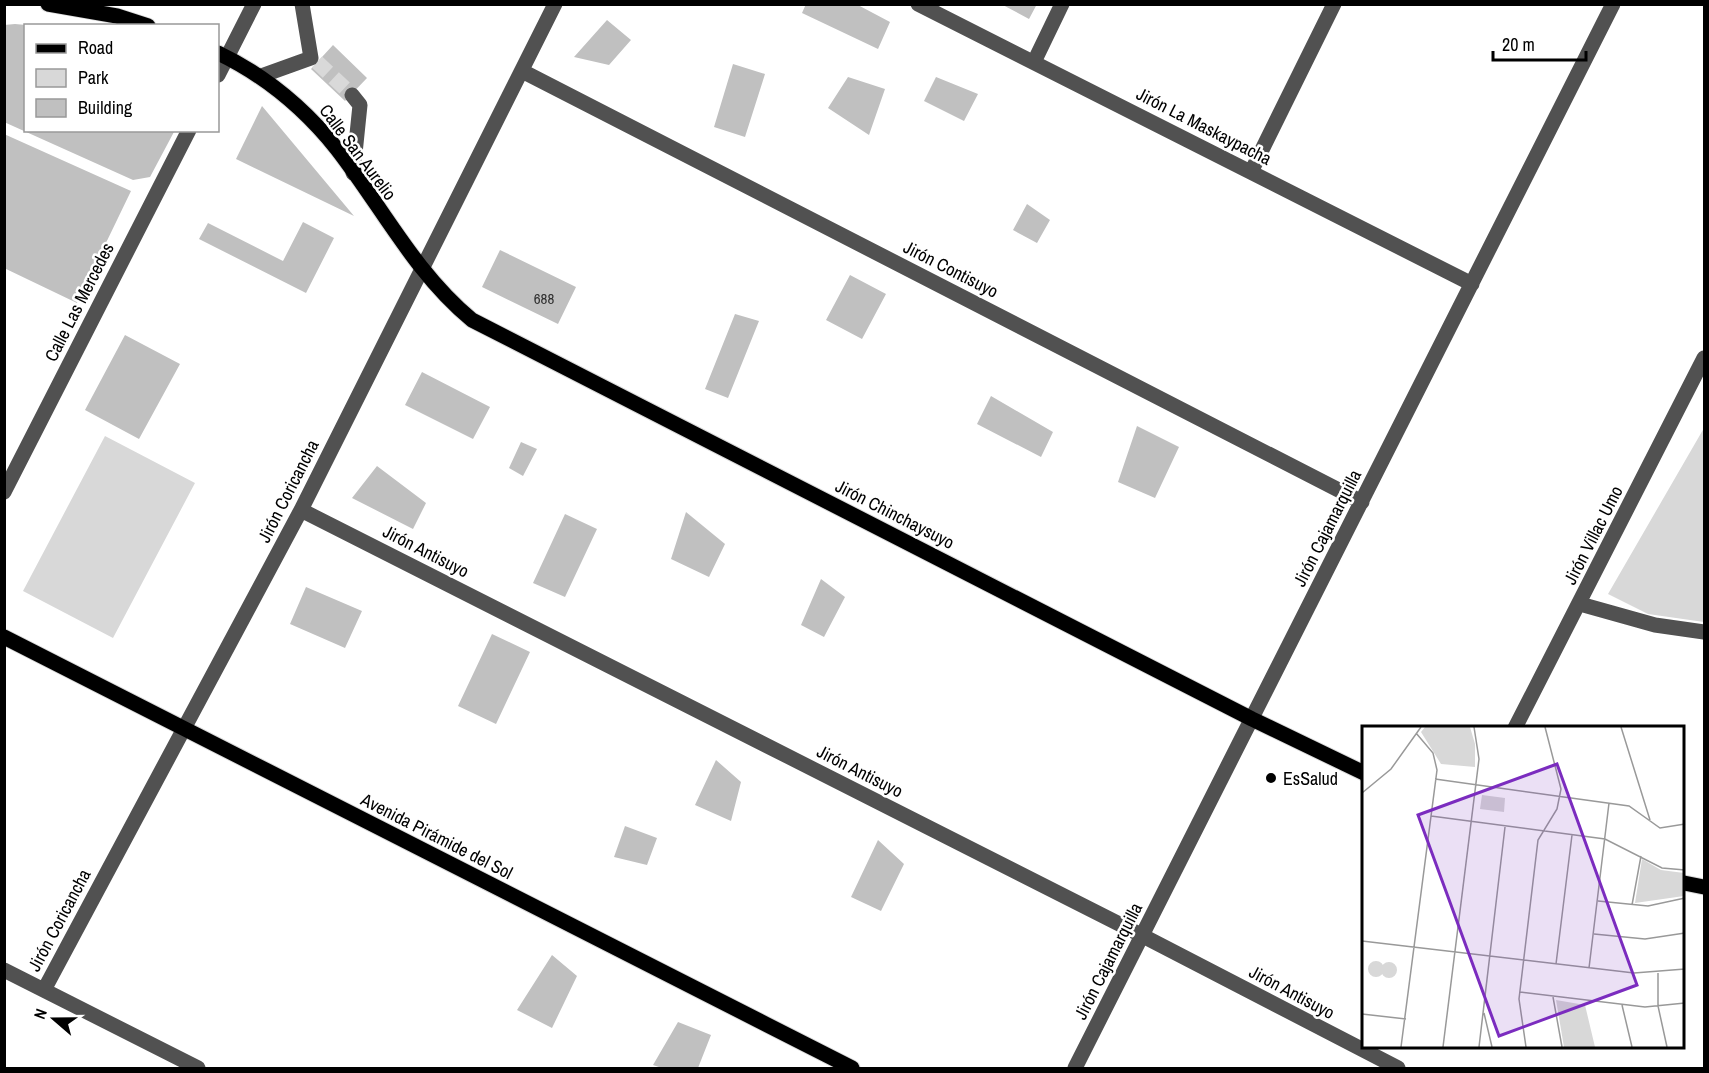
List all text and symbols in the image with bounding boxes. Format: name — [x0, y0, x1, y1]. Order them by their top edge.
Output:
legend — [24, 24, 219, 132]
scale bar — [1493, 24, 1586, 62]
text: 20 m — [1502, 32, 1535, 57]
text: Road — [78, 35, 113, 60]
text: Park — [78, 65, 109, 90]
street label: Jirón La Maskaypacha — [1132, 81, 1276, 171]
text: Building — [78, 95, 133, 120]
street label: Calle San Aurelio — [314, 99, 402, 205]
street label: Jirón Contisuyo — [899, 234, 1003, 304]
street label: Calle Las Mercedes — [38, 238, 120, 366]
house number: 688 — [534, 288, 554, 309]
street label: Jirón Coricancha — [251, 435, 325, 547]
street label: Jirón Cajamarquilla — [1287, 465, 1367, 591]
street label: Jirón Chinchaysuyo — [831, 473, 959, 555]
street label: Jirón Villac Umo — [1557, 481, 1629, 589]
street label: Jirón Antisuyo — [379, 519, 473, 583]
inset map — [1362, 726, 1685, 1049]
street label: Jirón Antisuyo — [813, 739, 907, 803]
place label: EsSalud — [1283, 766, 1338, 791]
marker: EsSalud — [1264, 771, 1278, 785]
street label: Avenida Pirámide del Sol — [356, 786, 517, 885]
street label: Jirón Coricancha — [22, 865, 96, 975]
street label: Jirón Cajamarquilla — [1068, 898, 1148, 1024]
street label: Jirón Antisuyo — [1245, 959, 1339, 1025]
north arrow — [24, 989, 84, 1049]
text: N — [28, 1006, 52, 1022]

